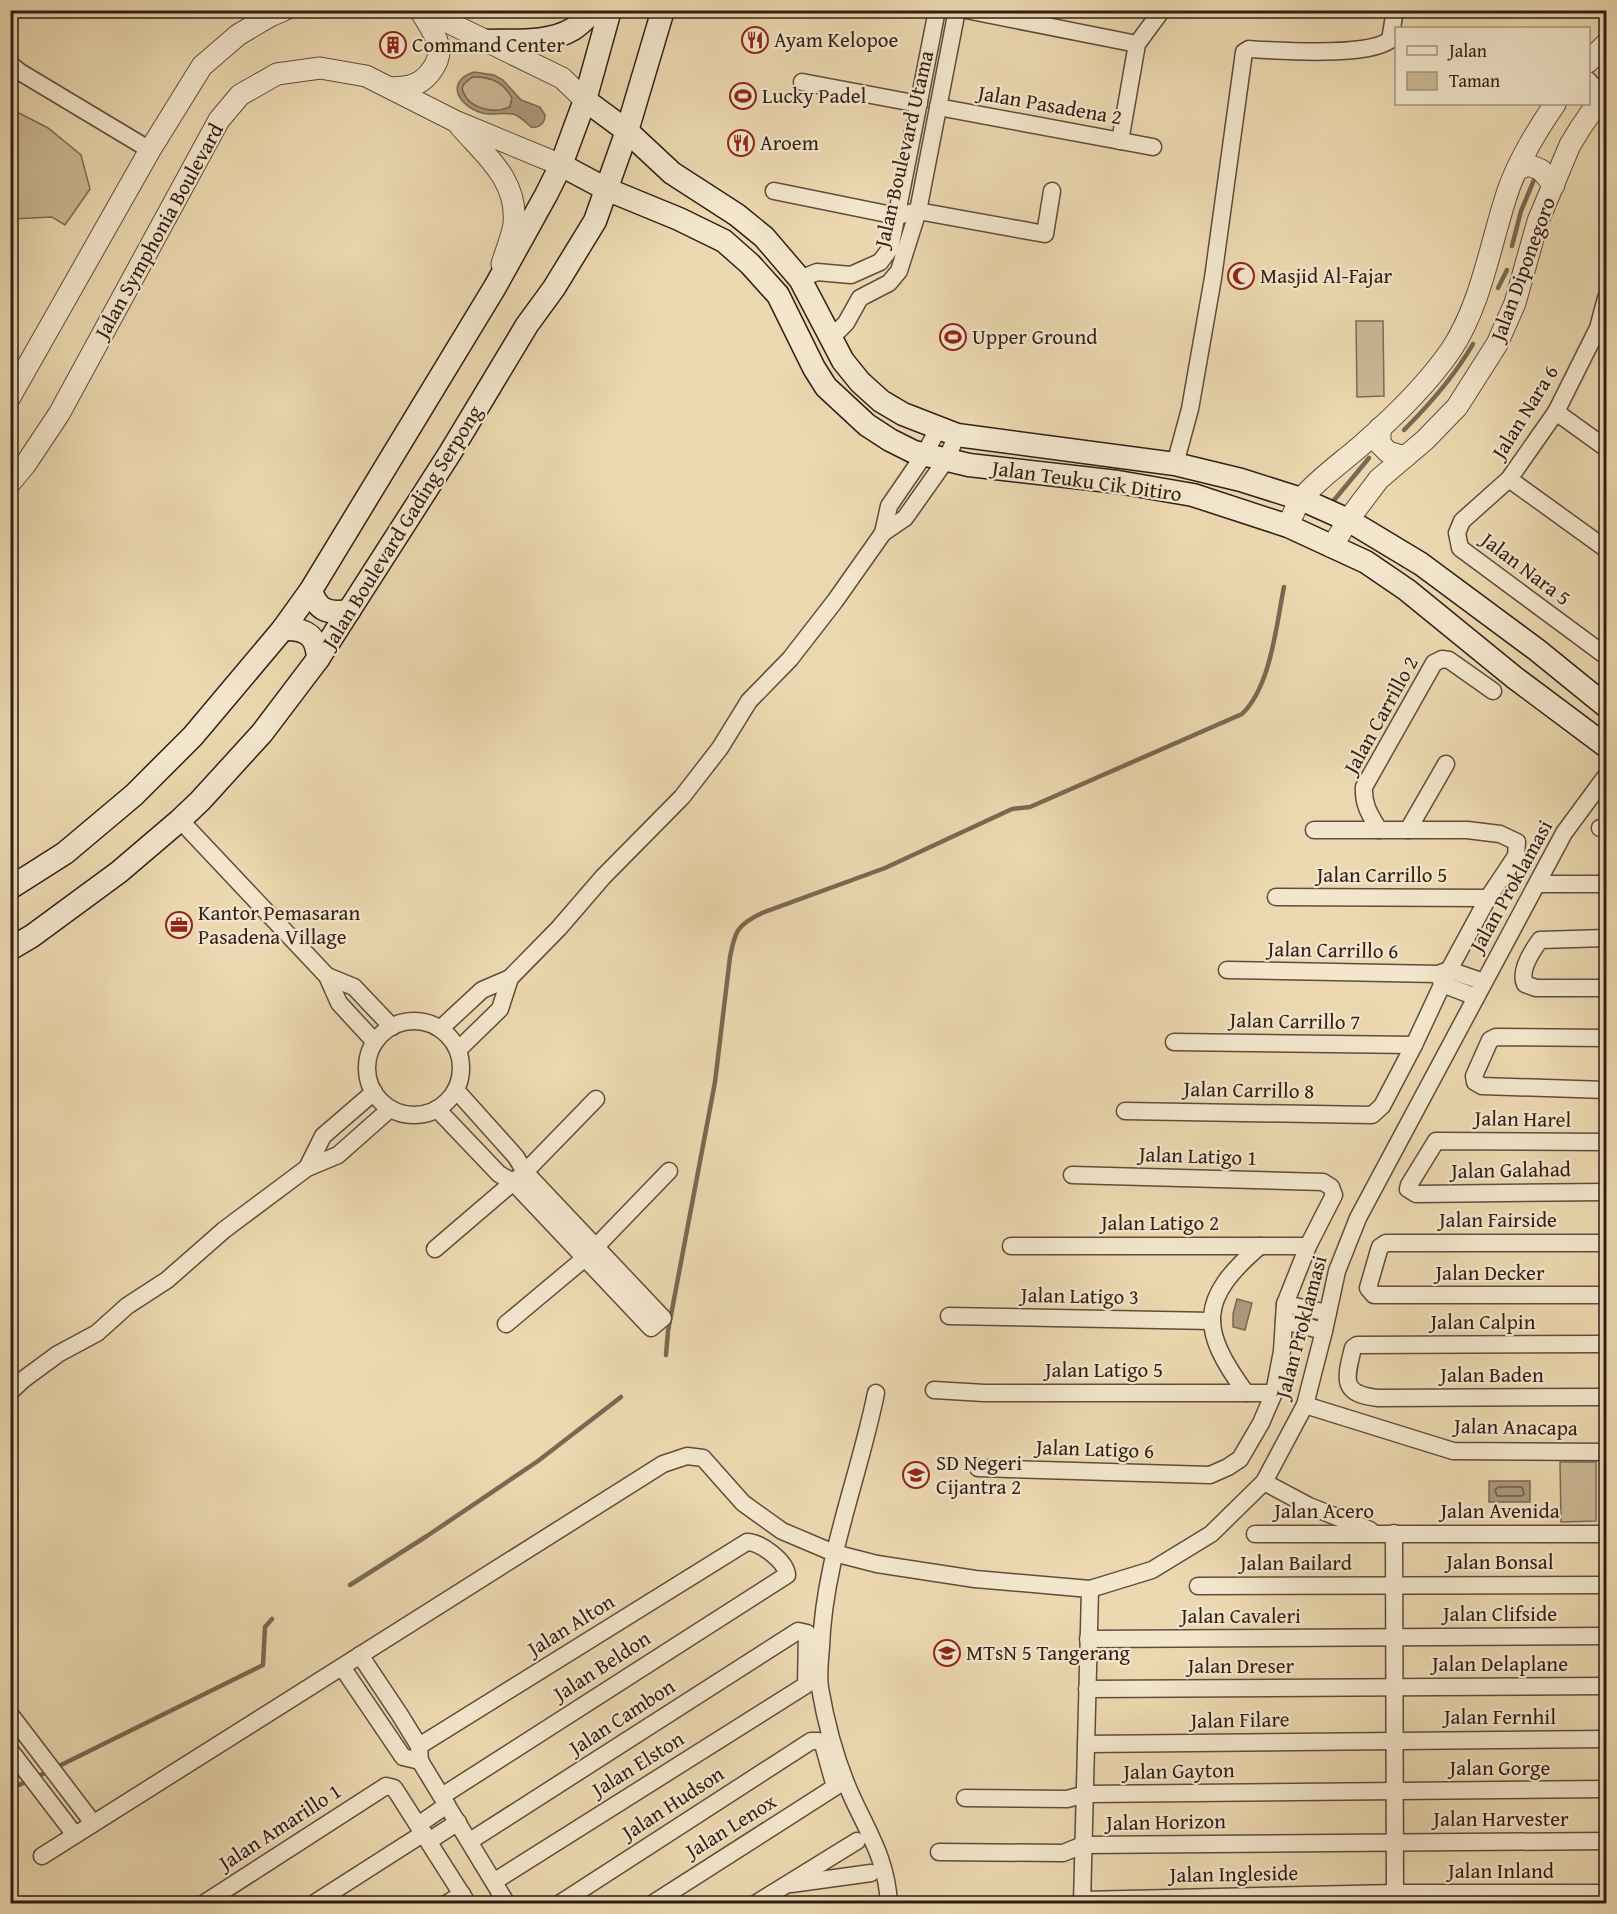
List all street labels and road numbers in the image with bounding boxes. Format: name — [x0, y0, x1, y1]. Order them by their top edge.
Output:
street label: Jalan Boulevard Utama — [865, 47, 941, 253]
street label: Jalan Pasadena 2 — [973, 76, 1125, 132]
street label: Jalan Symphonia Boulevard — [85, 117, 231, 347]
street label: Jalan Diponegoro — [1481, 192, 1563, 348]
street label: Jalan Nara 6 — [1482, 359, 1566, 467]
street label: Jalan Boulevard Gading Serpong — [312, 398, 490, 657]
street label: Jalan Teuku Cik Ditiro — [987, 451, 1184, 509]
street label: Jalan Nara 5 — [1472, 523, 1578, 613]
street label: Jalan Carrillo 2 — [1334, 650, 1426, 782]
street label: Jalan Proklamasi — [1460, 814, 1560, 960]
street label: Jalan Carrillo 5 — [1314, 859, 1447, 890]
street label: Jalan Carrillo 6 — [1264, 933, 1399, 966]
street label: Jalan Carrillo 7 — [1226, 1004, 1361, 1037]
street label: Jalan Carrillo 8 — [1180, 1073, 1315, 1106]
street label: Jalan Harel — [1471, 1102, 1572, 1135]
street label: Jalan Latigo 1 — [1135, 1138, 1258, 1173]
street label: Jalan Galahad — [1448, 1153, 1572, 1186]
street label: Jalan Fairside — [1436, 1204, 1557, 1235]
street label: Jalan Latigo 2 — [1098, 1207, 1219, 1238]
street label: Jalan Proklamasi — [1266, 1252, 1335, 1405]
street label: Jalan Decker — [1432, 1257, 1545, 1288]
street label: Jalan Latigo 3 — [1018, 1279, 1139, 1312]
street label: Jalan Calpin — [1427, 1306, 1536, 1337]
street label: Jalan Latigo 5 — [1042, 1354, 1163, 1385]
street label: Jalan Baden — [1437, 1359, 1544, 1390]
street label: Jalan Anacapa — [1451, 1410, 1578, 1443]
street label: Jalan Latigo 6 — [1032, 1431, 1155, 1466]
street label: Jalan Acero — [1271, 1495, 1374, 1526]
street label: Jalan Avenida — [1437, 1495, 1560, 1526]
street label: Jalan Bonsal — [1443, 1546, 1554, 1577]
street label: Jalan Bailard — [1237, 1547, 1353, 1578]
street label: Jalan Alton — [519, 1586, 620, 1665]
street label: Jalan Clifside — [1440, 1598, 1557, 1629]
street label: Jalan Cavaleri — [1178, 1600, 1301, 1631]
street label: Jalan Beldon — [545, 1622, 657, 1710]
street label: Jalan Delaplane — [1429, 1648, 1568, 1679]
street label: Jalan Dreser — [1185, 1650, 1295, 1681]
street label: Jalan Cambon — [560, 1671, 681, 1764]
street label: Jalan Fernhil — [1441, 1701, 1556, 1732]
street label: Jalan Filare — [1187, 1703, 1290, 1736]
street label: Jalan Elston — [583, 1723, 690, 1806]
street label: Jalan Gorge — [1447, 1752, 1551, 1783]
street label: Jalan Gayton — [1120, 1754, 1235, 1787]
street label: Jalan Hudson — [613, 1758, 730, 1849]
street label: Jalan Amarillo 1 — [210, 1775, 347, 1879]
street label: Jalan Lenox — [677, 1785, 782, 1867]
street label: Jalan Harvester — [1430, 1803, 1569, 1834]
street label: Jalan Horizon — [1103, 1805, 1226, 1838]
street label: Jalan Inland — [1445, 1855, 1555, 1886]
street label: Jalan Ingleside — [1166, 1857, 1299, 1890]

